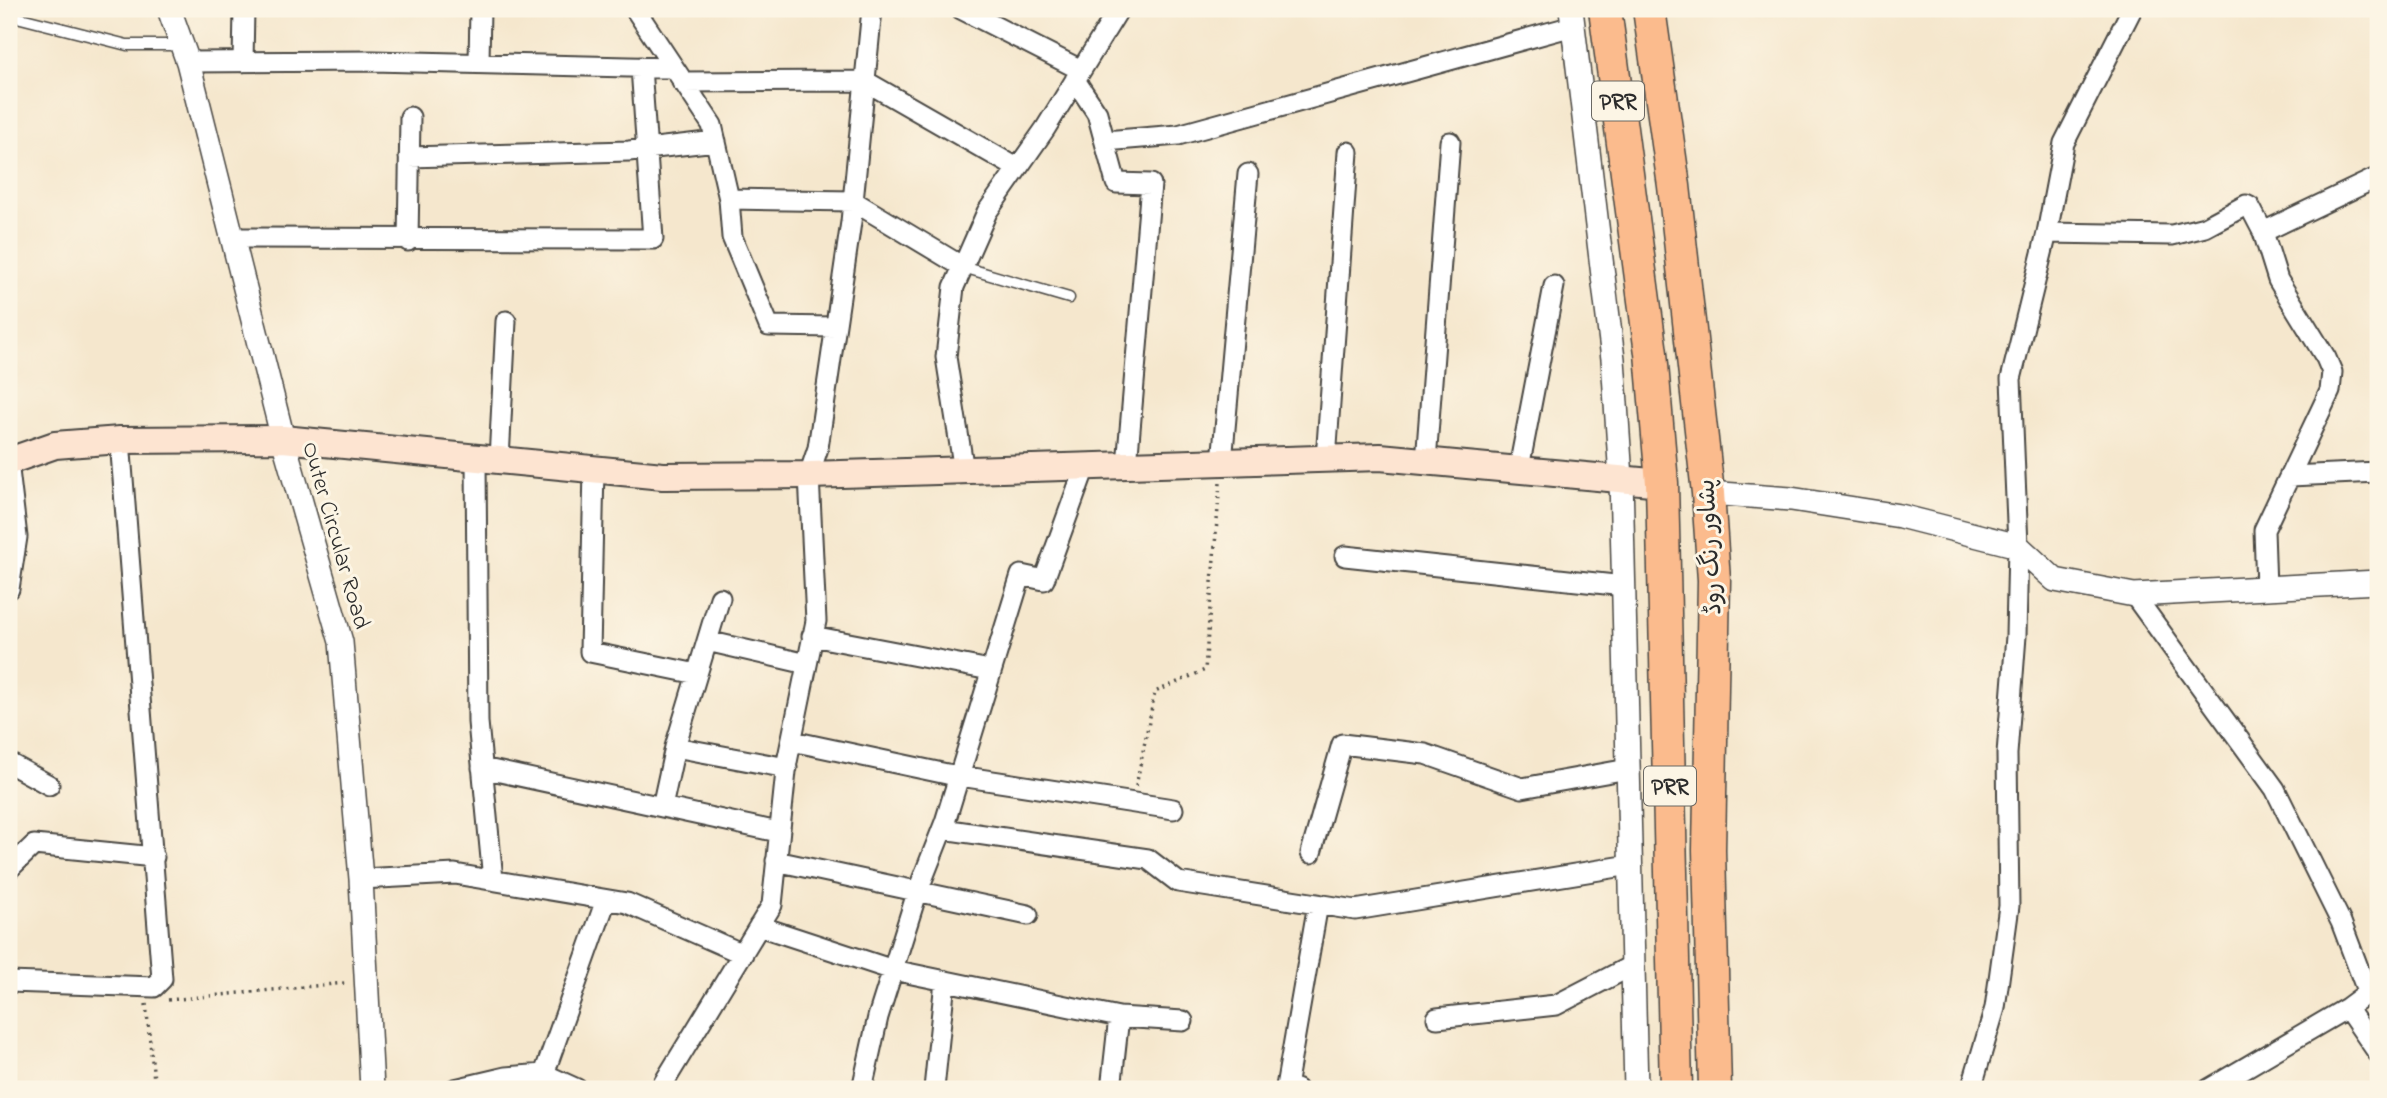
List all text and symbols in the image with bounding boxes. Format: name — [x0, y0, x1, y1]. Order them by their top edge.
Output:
road number: PRR — [1592, 82, 1644, 120]
street label: Outer Circular Road — [291, 438, 378, 634]
street label: پشاور رنگ روڈ — [1690, 478, 1733, 616]
road number: PRR — [1644, 766, 1696, 806]

